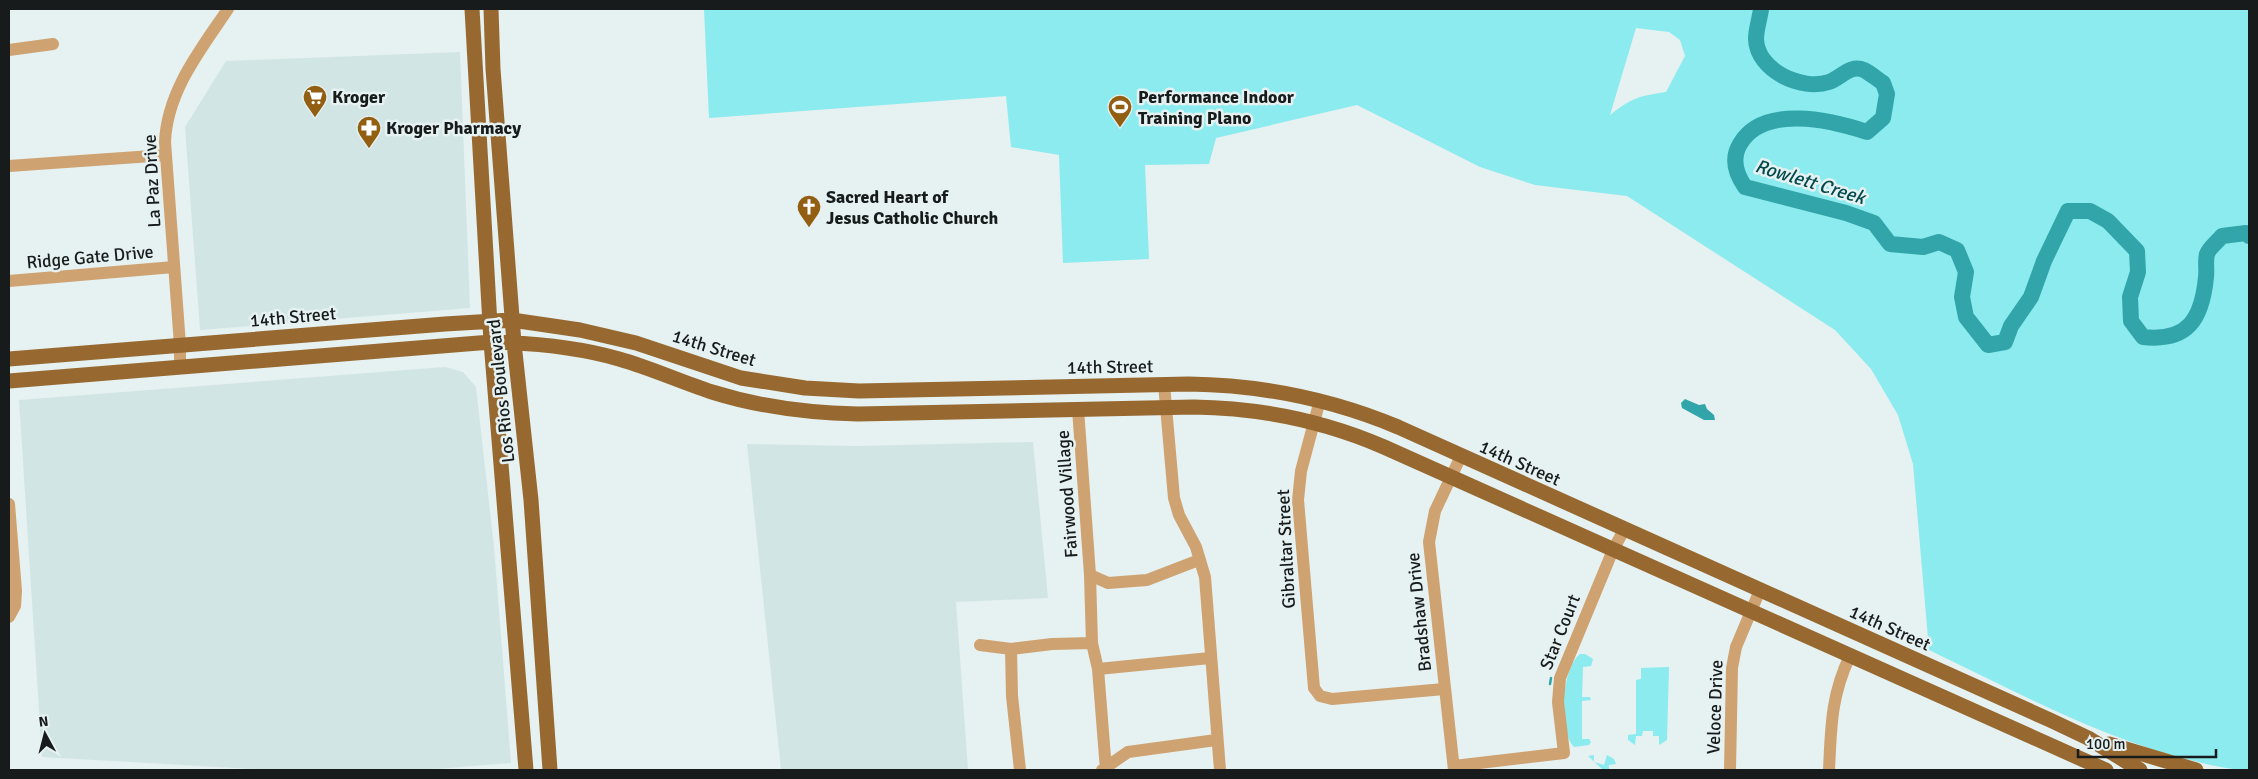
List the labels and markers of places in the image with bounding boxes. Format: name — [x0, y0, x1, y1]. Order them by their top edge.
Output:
supermarket icon: Kroger — [302, 84, 328, 118]
place label: Kroger — [332, 86, 386, 108]
place label: Performance Indoor Training Plano — [1138, 86, 1295, 129]
sports icon: Performance Indoor Training Plano — [1107, 94, 1133, 128]
pharmacy icon: Kroger Pharmacy — [356, 115, 382, 149]
place label: Kroger Pharmacy — [386, 117, 521, 139]
place label: Sacred Heart of Jesus Catholic Church — [826, 186, 998, 229]
church icon: Sacred Heart of Jesus Catholic Church — [796, 194, 822, 228]

